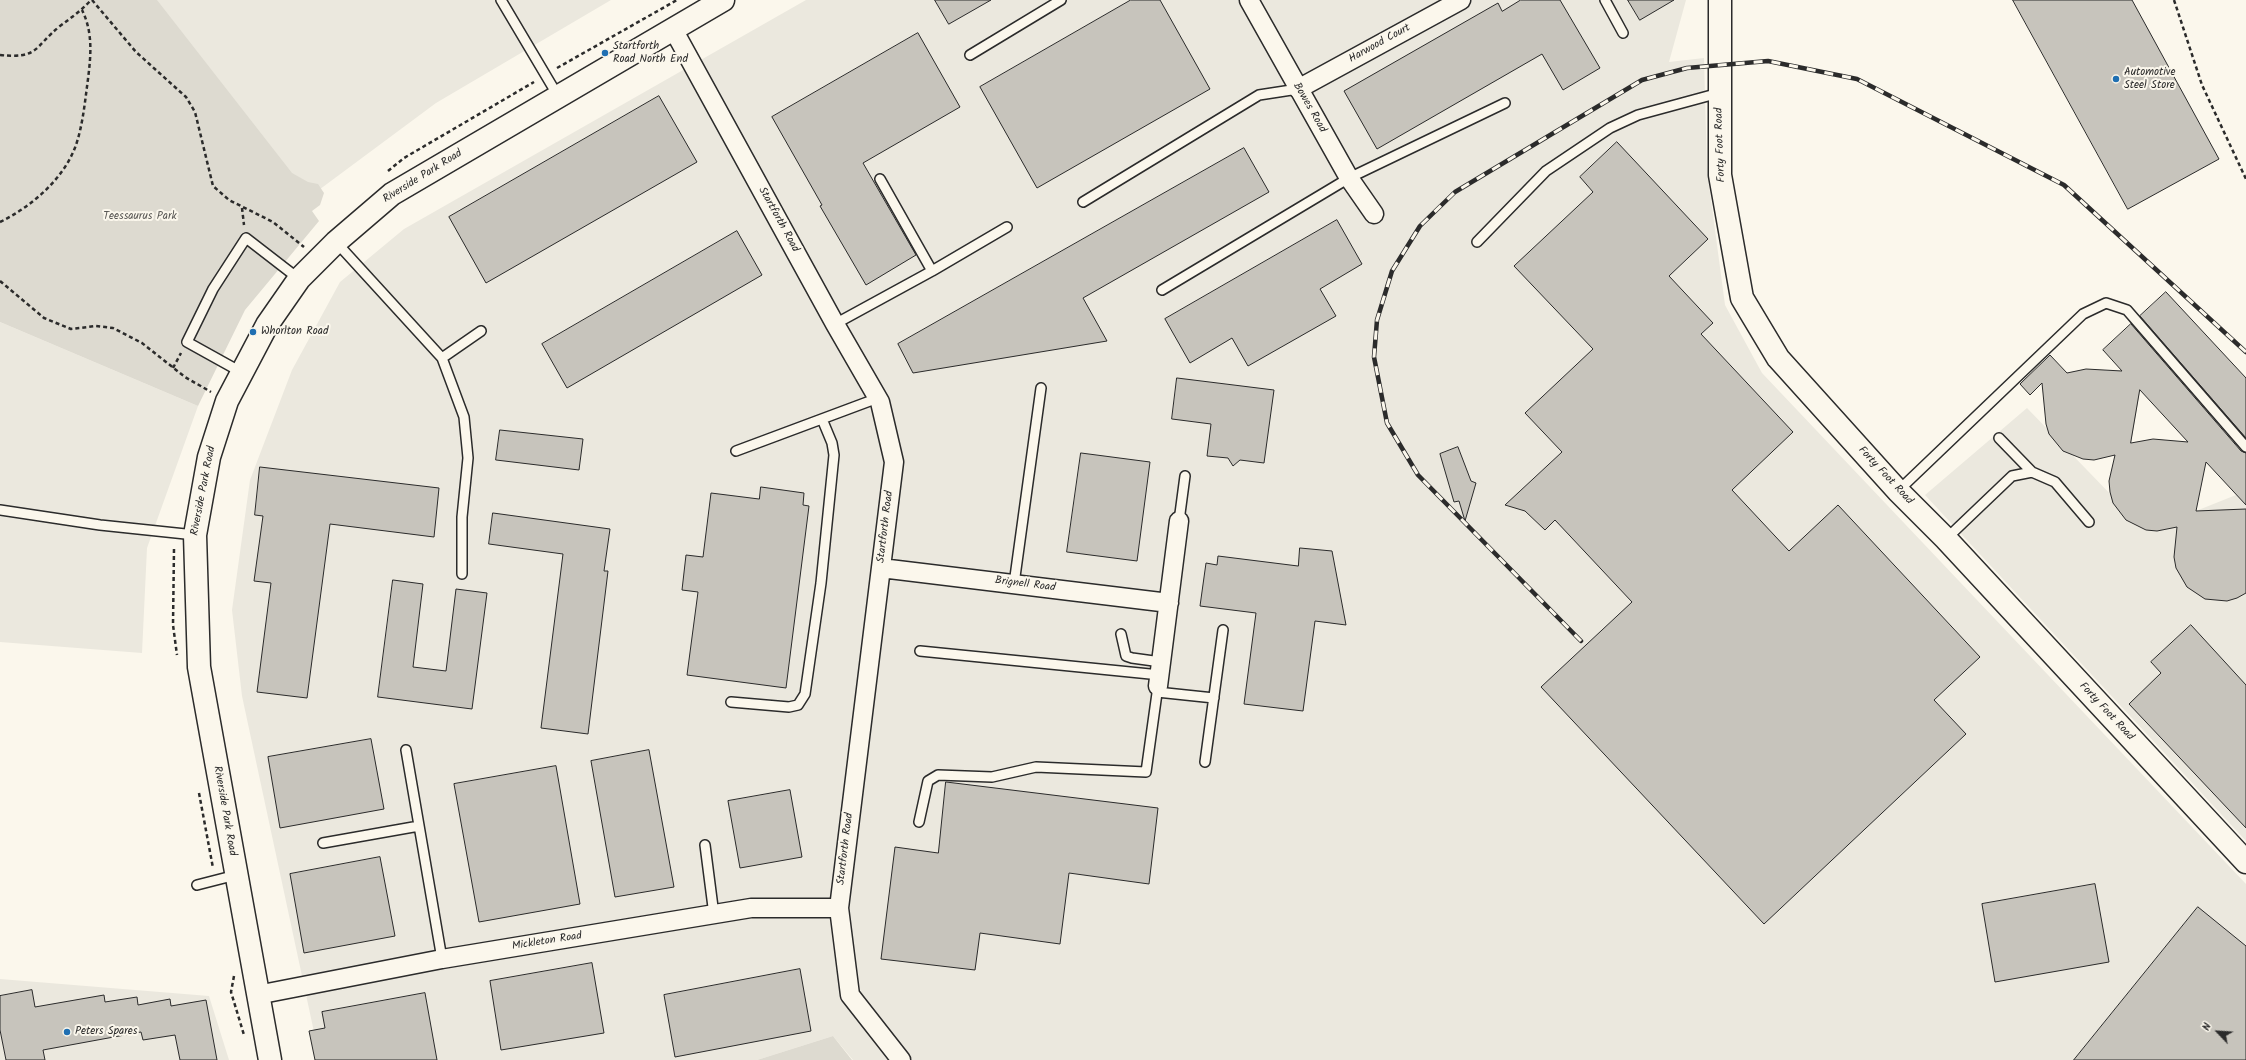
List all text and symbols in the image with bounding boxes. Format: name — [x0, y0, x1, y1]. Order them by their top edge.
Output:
street label: Harwood Court — [1347, 22, 1413, 66]
place label: Startforth Road North End — [613, 40, 688, 66]
marker: Startforth Road North End — [600, 48, 610, 58]
place label: Automotive Steel Store — [2124, 66, 2175, 92]
marker: Automotive Steel Store — [2111, 74, 2121, 84]
street label: Bowes Road — [1289, 81, 1329, 135]
street label: Forty Foot Road — [1713, 107, 1729, 183]
street label: Riverside Park Road — [381, 147, 465, 207]
street label: Startforth Road — [755, 185, 801, 255]
park label: Teessaurus Park — [103, 210, 177, 224]
place label: Whorlton Road — [261, 325, 328, 339]
marker: Whorlton Road — [248, 327, 258, 337]
street label: Forty Foot Road — [1855, 444, 1915, 508]
street label: Riverside Park Road — [189, 445, 219, 537]
street label: Startforth Road — [875, 490, 897, 564]
street label: Brignell Road — [994, 575, 1056, 595]
street label: Forty Foot Road — [2076, 680, 2136, 744]
street label: Riverside Park Road — [210, 765, 238, 857]
street label: Startforth Road — [835, 812, 857, 886]
street label: Mickleton Road — [511, 930, 583, 954]
north arrow — [2198, 1012, 2238, 1052]
text: N — [2197, 1020, 2217, 1034]
place label: Peters Spares — [75, 1025, 137, 1039]
marker: Peters Spares — [62, 1027, 72, 1037]

